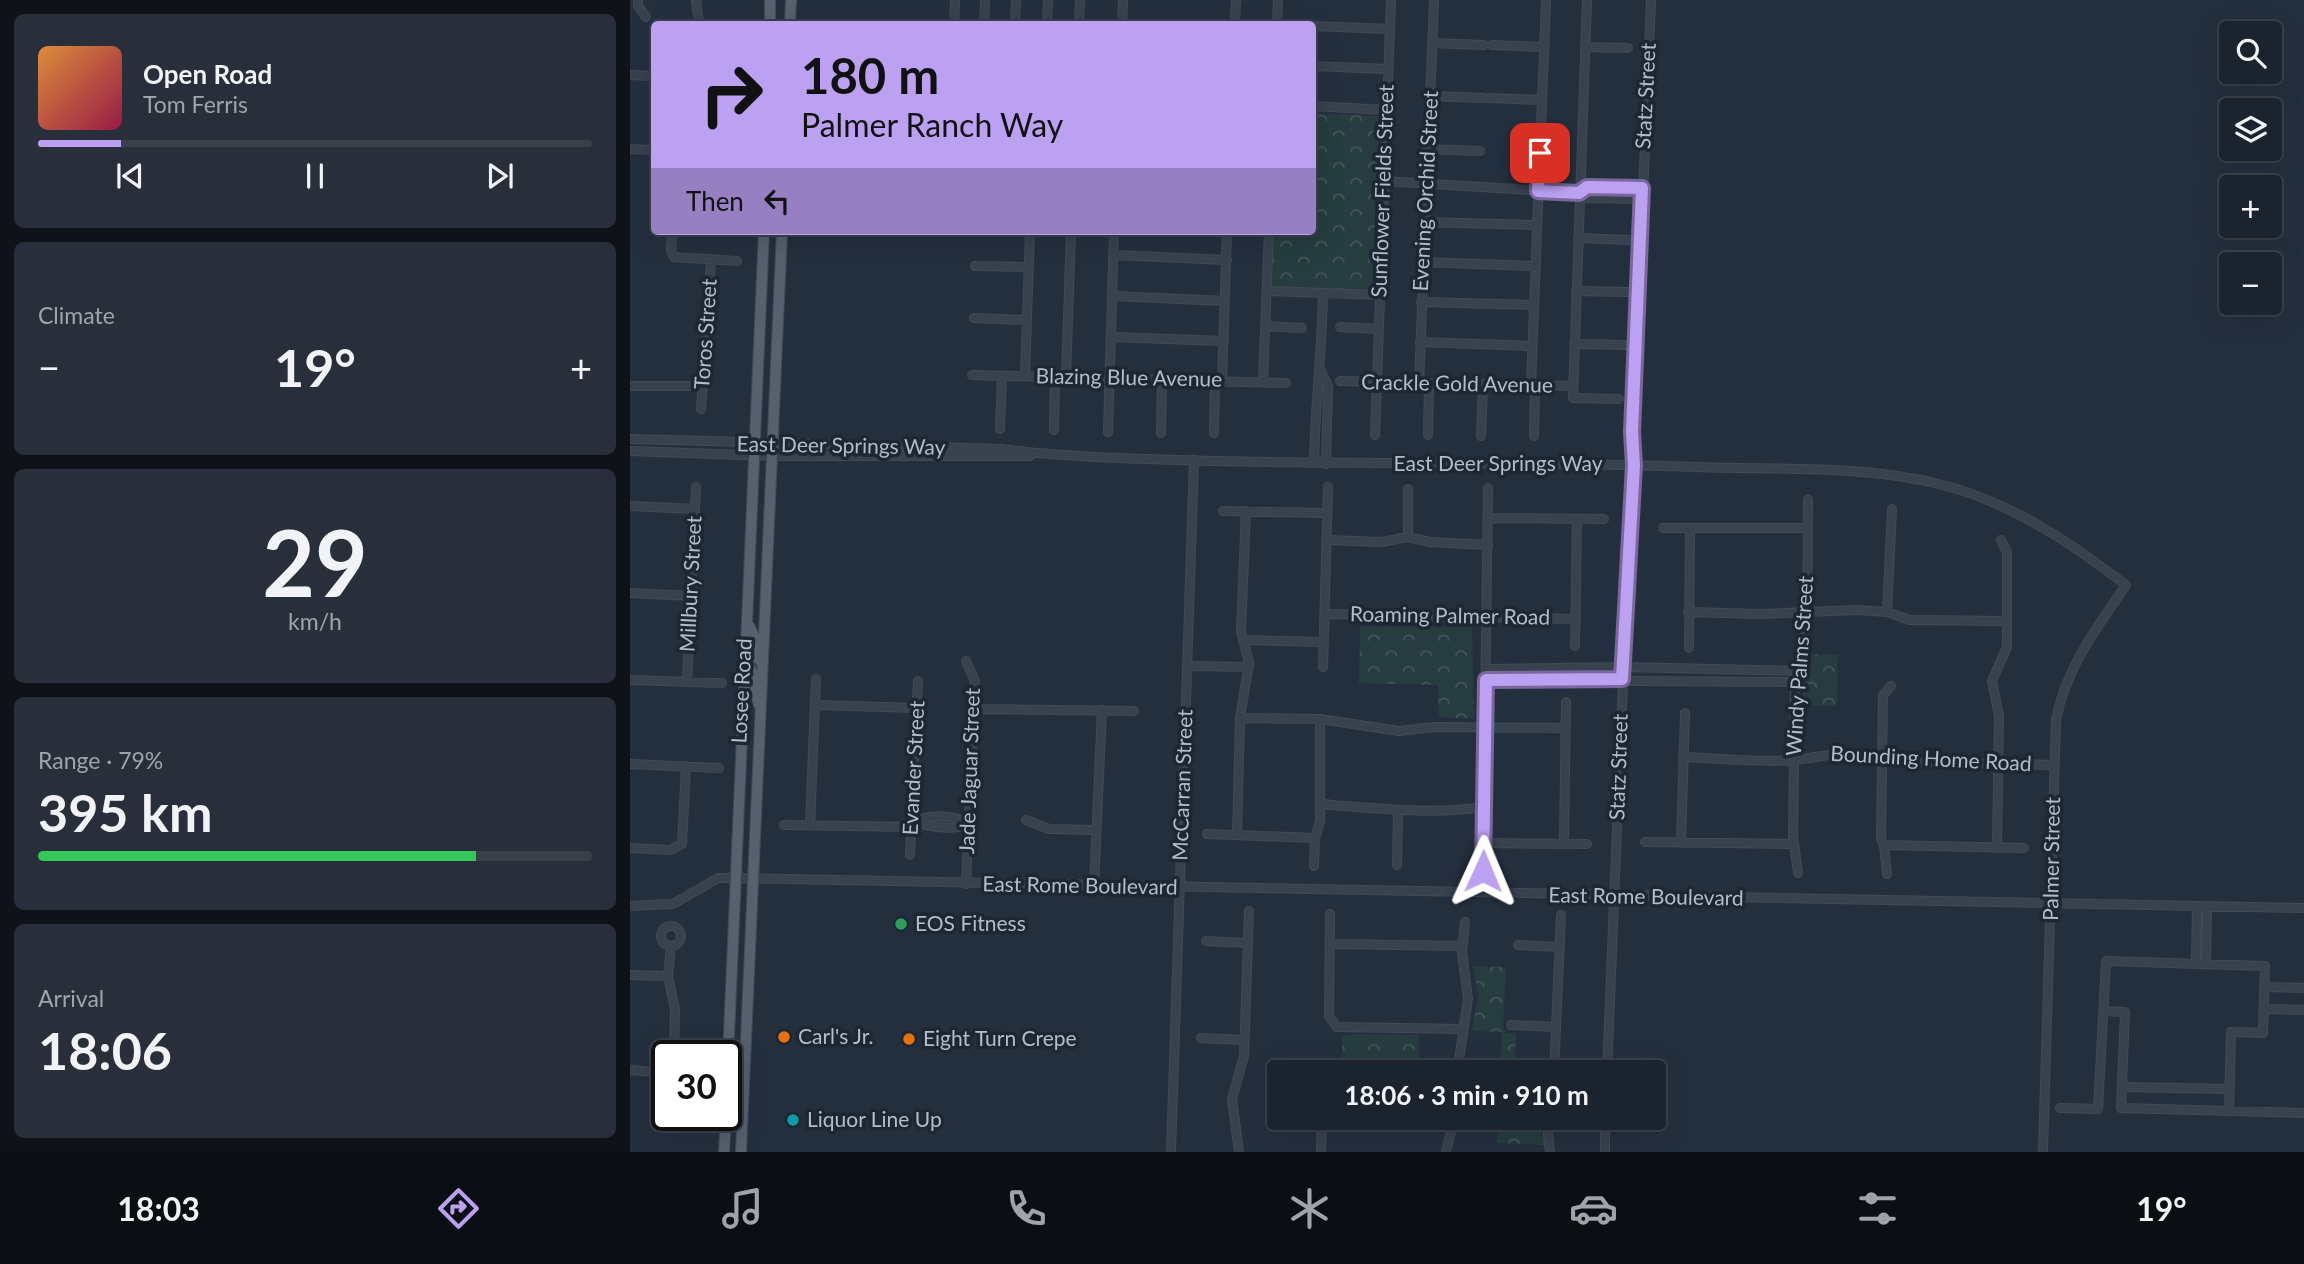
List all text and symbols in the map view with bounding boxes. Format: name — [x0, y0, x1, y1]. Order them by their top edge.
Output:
map controls — [2219, 21, 2282, 315]
button: search — [2219, 21, 2282, 84]
street label: Statz Street — [1629, 42, 1660, 150]
text: 180 m — [801, 46, 939, 104]
icon: right — [686, 49, 777, 140]
text: Open Road — [143, 58, 272, 90]
street label: Sunflower Fields Street — [1365, 84, 1398, 298]
street label: Evening Orchid Street — [1407, 89, 1442, 292]
text: Tom Ferris — [143, 90, 248, 118]
button: layers — [2219, 98, 2282, 161]
text: Palmer Ranch Way — [801, 105, 1063, 144]
pin — [1510, 123, 1570, 183]
icon: arrive — [1521, 134, 1559, 172]
icon: previous — [111, 157, 149, 195]
icon: pause — [296, 157, 334, 195]
icon: next — [481, 157, 519, 195]
button: + — [2219, 175, 2282, 238]
icon: left — [758, 182, 796, 220]
text: Then — [686, 185, 744, 217]
button: − — [2219, 252, 2282, 315]
street label: Toros Street — [688, 277, 721, 390]
text: Climate — [38, 301, 115, 329]
text: 19° — [274, 336, 356, 398]
text: − — [38, 344, 60, 390]
text: + — [570, 344, 592, 390]
street label: Blazing Blue Avenue — [1036, 362, 1223, 391]
street label: Crackle Gold Avenue — [1361, 368, 1553, 397]
street label: East Deer Springs Way — [736, 430, 946, 459]
street label: East Deer Springs Way — [1393, 450, 1603, 475]
text: 29 — [262, 507, 368, 616]
street label: Millbury Street — [673, 515, 706, 653]
street label: Windy Palms Street — [1780, 574, 1817, 757]
street label: Roaming Palmer Road — [1350, 600, 1550, 629]
text: km/h — [288, 607, 342, 635]
street label: Losee Road — [725, 638, 756, 744]
street label: Jade Jaguar Street — [953, 687, 984, 855]
street label: Evander Street — [896, 699, 929, 836]
street label: McCarran Street — [1166, 708, 1197, 861]
street label: Statz Street — [1603, 713, 1632, 821]
street label: Bounding Home Road — [1830, 740, 2032, 775]
text: Range · 79% — [38, 746, 163, 774]
text: 395 km — [38, 781, 212, 843]
street label: Palmer Street — [2037, 796, 2064, 921]
position arrow — [1446, 834, 1520, 908]
street label: East Rome Boulevard — [982, 870, 1178, 899]
street label: East Rome Boulevard — [1548, 881, 1744, 910]
place label: EOS Fitness — [915, 910, 1026, 935]
marker: EOS Fitness — [893, 916, 909, 932]
text: Arrival — [38, 984, 104, 1012]
text: 18:06 — [38, 1019, 172, 1081]
place label: Carl's Jr. — [798, 1023, 873, 1048]
place label: Eight Turn Crepe — [923, 1025, 1077, 1050]
marker: Carl's Jr. — [776, 1029, 792, 1045]
marker: Eight Turn Crepe — [901, 1031, 917, 1047]
speed limit sign: 30 — [651, 1040, 742, 1131]
text: 18:06 · 3 min · 910 m — [1344, 1079, 1589, 1111]
place label: Liquor Line Up — [807, 1106, 942, 1131]
marker: Liquor Line Up — [785, 1112, 801, 1128]
icon: directions — [434, 1184, 483, 1233]
icon: music — [718, 1184, 767, 1233]
icon: phone — [1002, 1184, 1051, 1233]
icon: climate — [1285, 1184, 1334, 1233]
icon: car — [1569, 1184, 1618, 1233]
icon: filters — [1853, 1184, 1902, 1233]
text: 18:03 — [117, 1189, 200, 1228]
text: 19° — [2136, 1189, 2187, 1228]

